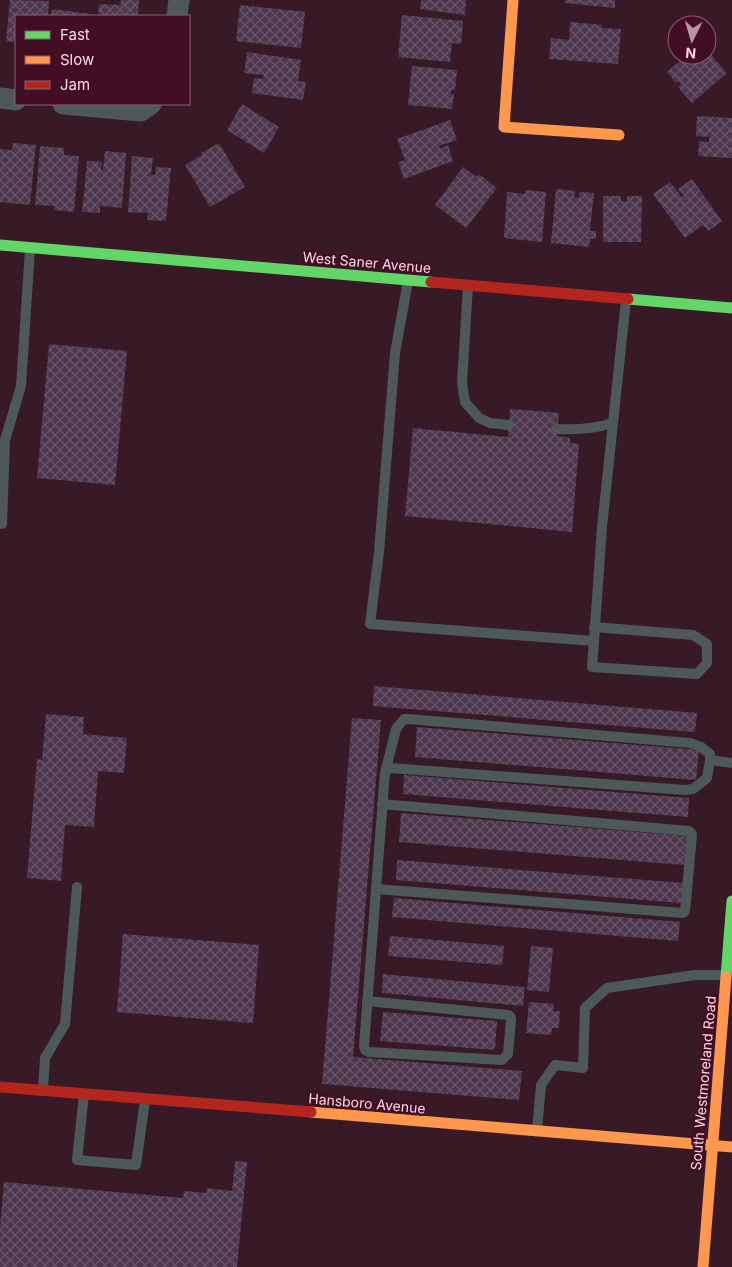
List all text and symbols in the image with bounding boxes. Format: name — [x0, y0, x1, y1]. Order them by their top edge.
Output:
legend — [15, 15, 190, 105]
north arrow — [667, 15, 717, 65]
text: Fast — [60, 25, 90, 44]
text: N — [685, 45, 697, 62]
text: Slow — [60, 50, 94, 69]
text: Jam — [60, 75, 90, 94]
street label: West Saner Avenue — [302, 248, 432, 276]
street label: South Westmoreland Road — [687, 995, 719, 1171]
street label: Hansboro Avenue — [308, 1089, 426, 1117]

